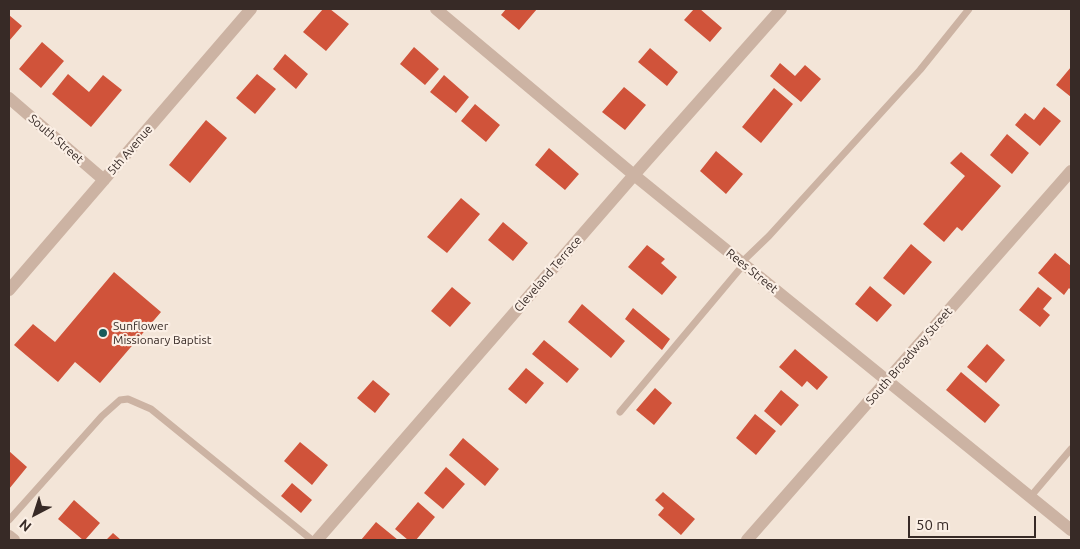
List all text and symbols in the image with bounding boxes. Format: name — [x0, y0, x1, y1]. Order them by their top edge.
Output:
street label: South Street — [26, 111, 86, 167]
street label: 5th Avenue — [104, 122, 156, 178]
street label: Cleveland Terrace — [511, 233, 585, 315]
street label: Rees Street — [723, 246, 781, 296]
street label: South Broadway Street — [863, 304, 955, 408]
place label: Sunflower Missionary Baptist — [113, 319, 211, 347]
marker: Sunflower Missionary Baptist — [97, 327, 109, 339]
north arrow — [10, 489, 60, 539]
scale bar — [910, 506, 1038, 538]
text: N — [16, 516, 35, 535]
text: 50 m — [916, 516, 949, 533]

